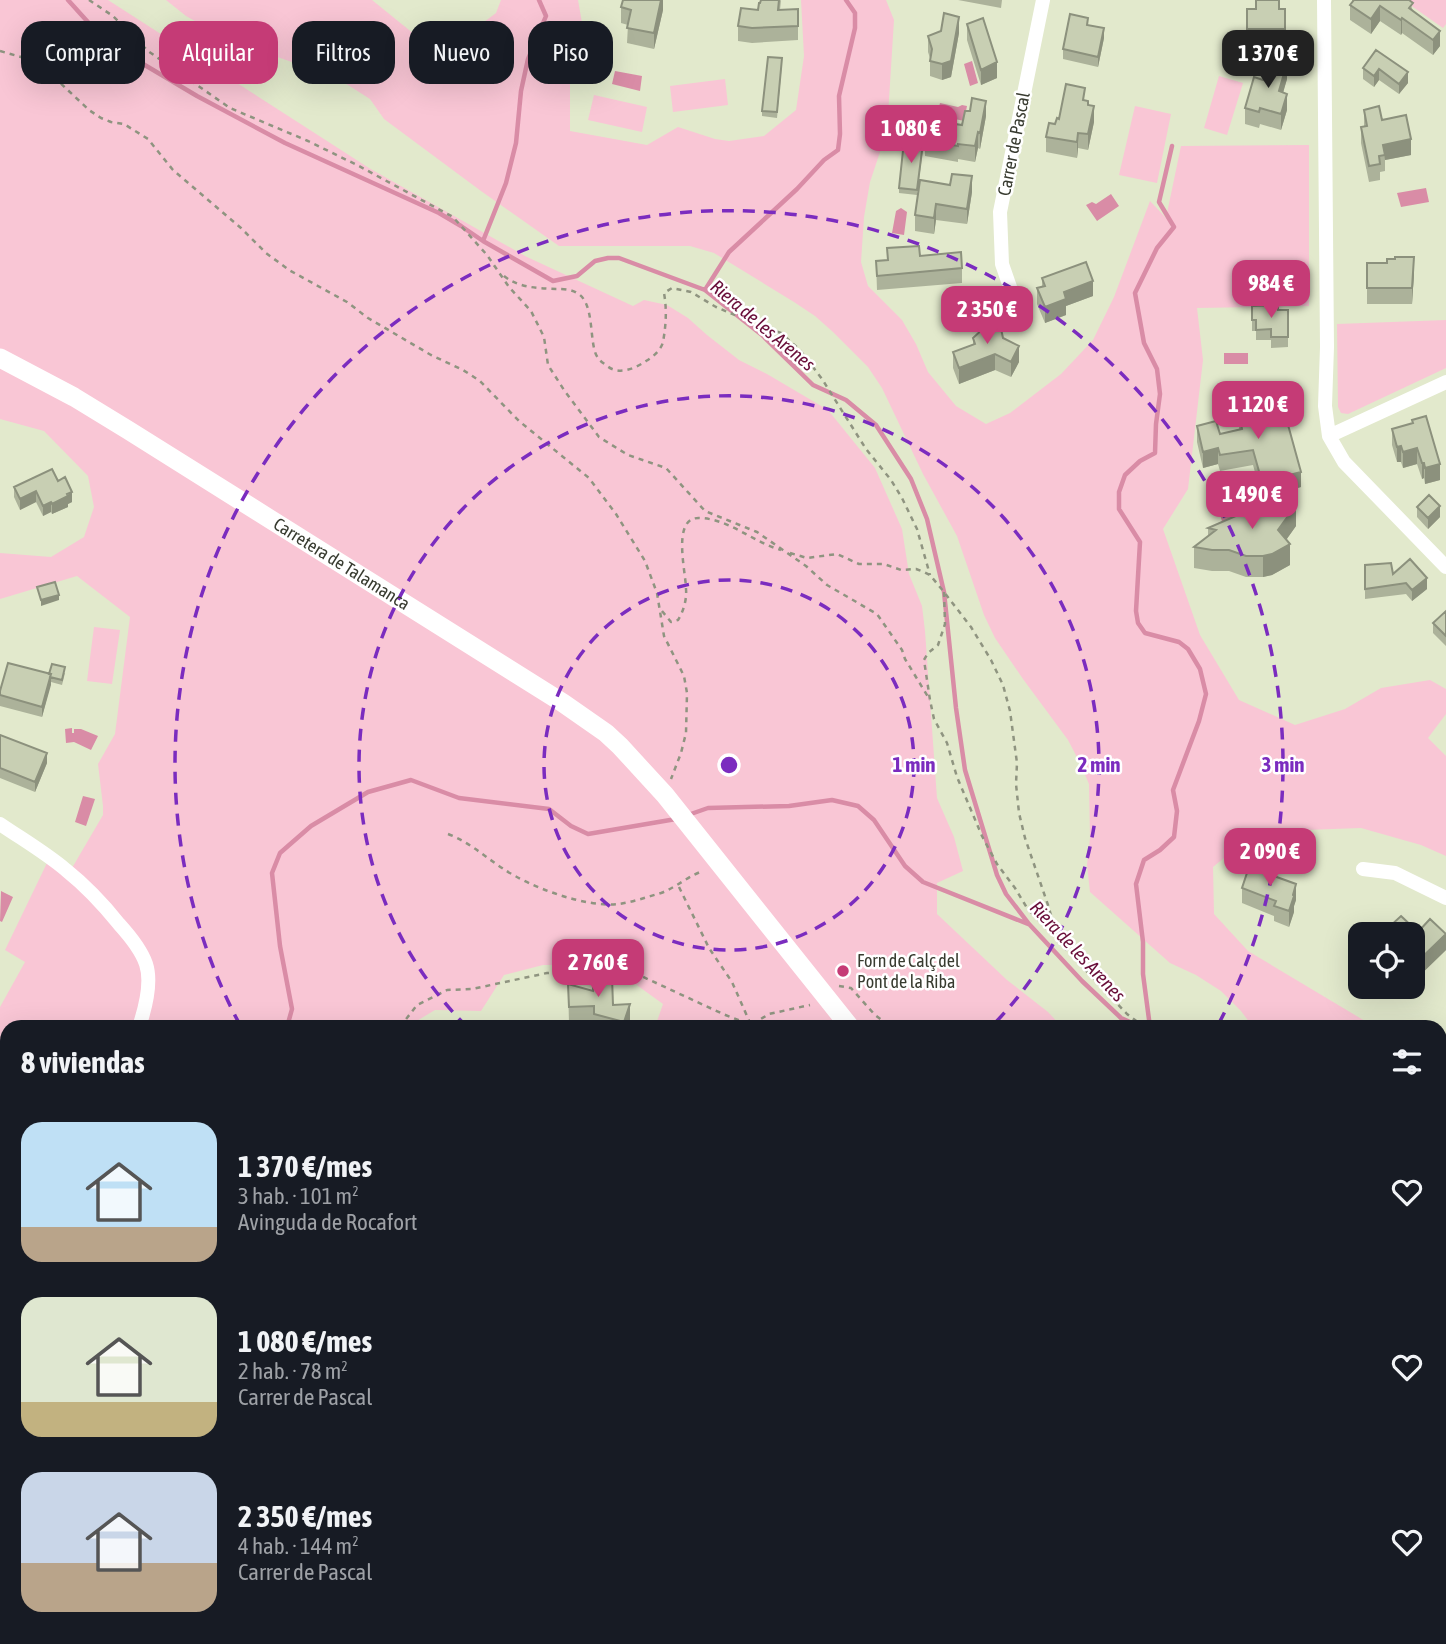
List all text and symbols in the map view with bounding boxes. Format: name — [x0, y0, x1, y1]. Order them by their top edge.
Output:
chip: Comprar — [21, 21, 145, 84]
chip: Alquilar — [159, 21, 278, 84]
chip: Filtros — [292, 21, 395, 84]
chip: Nuevo — [409, 21, 514, 84]
chip: Piso — [528, 21, 613, 84]
pin: 1 370 € — [1203, 31, 1333, 90]
text: 1 370 € — [1238, 40, 1298, 66]
street label: Carrer de Pascal — [993, 90, 1034, 198]
pin: 1 080 € — [846, 106, 976, 165]
text: 1 080 € — [881, 115, 941, 141]
pin: 984 € — [1222, 260, 1320, 320]
text: 984 € — [1248, 270, 1294, 296]
water label: Riera de les Arenes — [706, 275, 820, 375]
pin: 2 350 € — [922, 286, 1052, 346]
text: 2 350 € — [957, 296, 1017, 322]
pin: 1 120 € — [1193, 382, 1323, 441]
text: 1 120 € — [1228, 391, 1288, 417]
pin: 1 490 € — [1187, 472, 1317, 531]
text: 1 490 € — [1222, 481, 1282, 507]
street label: Carretera de Talamanca — [270, 513, 414, 614]
text: 1 min — [893, 752, 935, 776]
text: 2 min — [1078, 752, 1120, 776]
text: 3 min — [1262, 752, 1304, 776]
centre of rings — [717, 753, 741, 777]
pin: 2 090 € — [1205, 828, 1335, 888]
text: 2 090 € — [1240, 838, 1300, 864]
water label: Riera de les Arenes — [1026, 896, 1130, 1006]
map controls — [1348, 922, 1425, 999]
button: locate — [1348, 922, 1425, 999]
pin: 2 760 € — [533, 940, 663, 999]
text: 2 760 € — [568, 949, 628, 975]
place label: Forn de Calç del Pont de la Riba — [857, 950, 960, 992]
marker: Forn de Calç del Pont de la Riba — [835, 963, 851, 979]
icon: filters — [1388, 1043, 1426, 1081]
text: 8 viviendas — [21, 1045, 145, 1079]
text: 1 370 €/mes — [238, 1149, 372, 1183]
icon: home — [77, 1150, 161, 1234]
icon: heart — [1388, 1173, 1426, 1211]
text: 3 hab. · 101 m² — [238, 1183, 359, 1209]
text: Avinguda de Rocafort — [238, 1209, 417, 1235]
text: 1 080 €/mes — [238, 1324, 372, 1358]
icon: home — [77, 1325, 161, 1409]
icon: heart — [1388, 1348, 1426, 1386]
text: 2 hab. · 78 m² — [238, 1358, 348, 1384]
text: Carrer de Pascal — [238, 1384, 372, 1410]
text: 2 350 €/mes — [238, 1499, 372, 1533]
icon: home — [77, 1500, 161, 1584]
icon: heart — [1388, 1523, 1426, 1561]
text: 4 hab. · 144 m² — [238, 1533, 359, 1559]
text: Carrer de Pascal — [238, 1559, 372, 1585]

